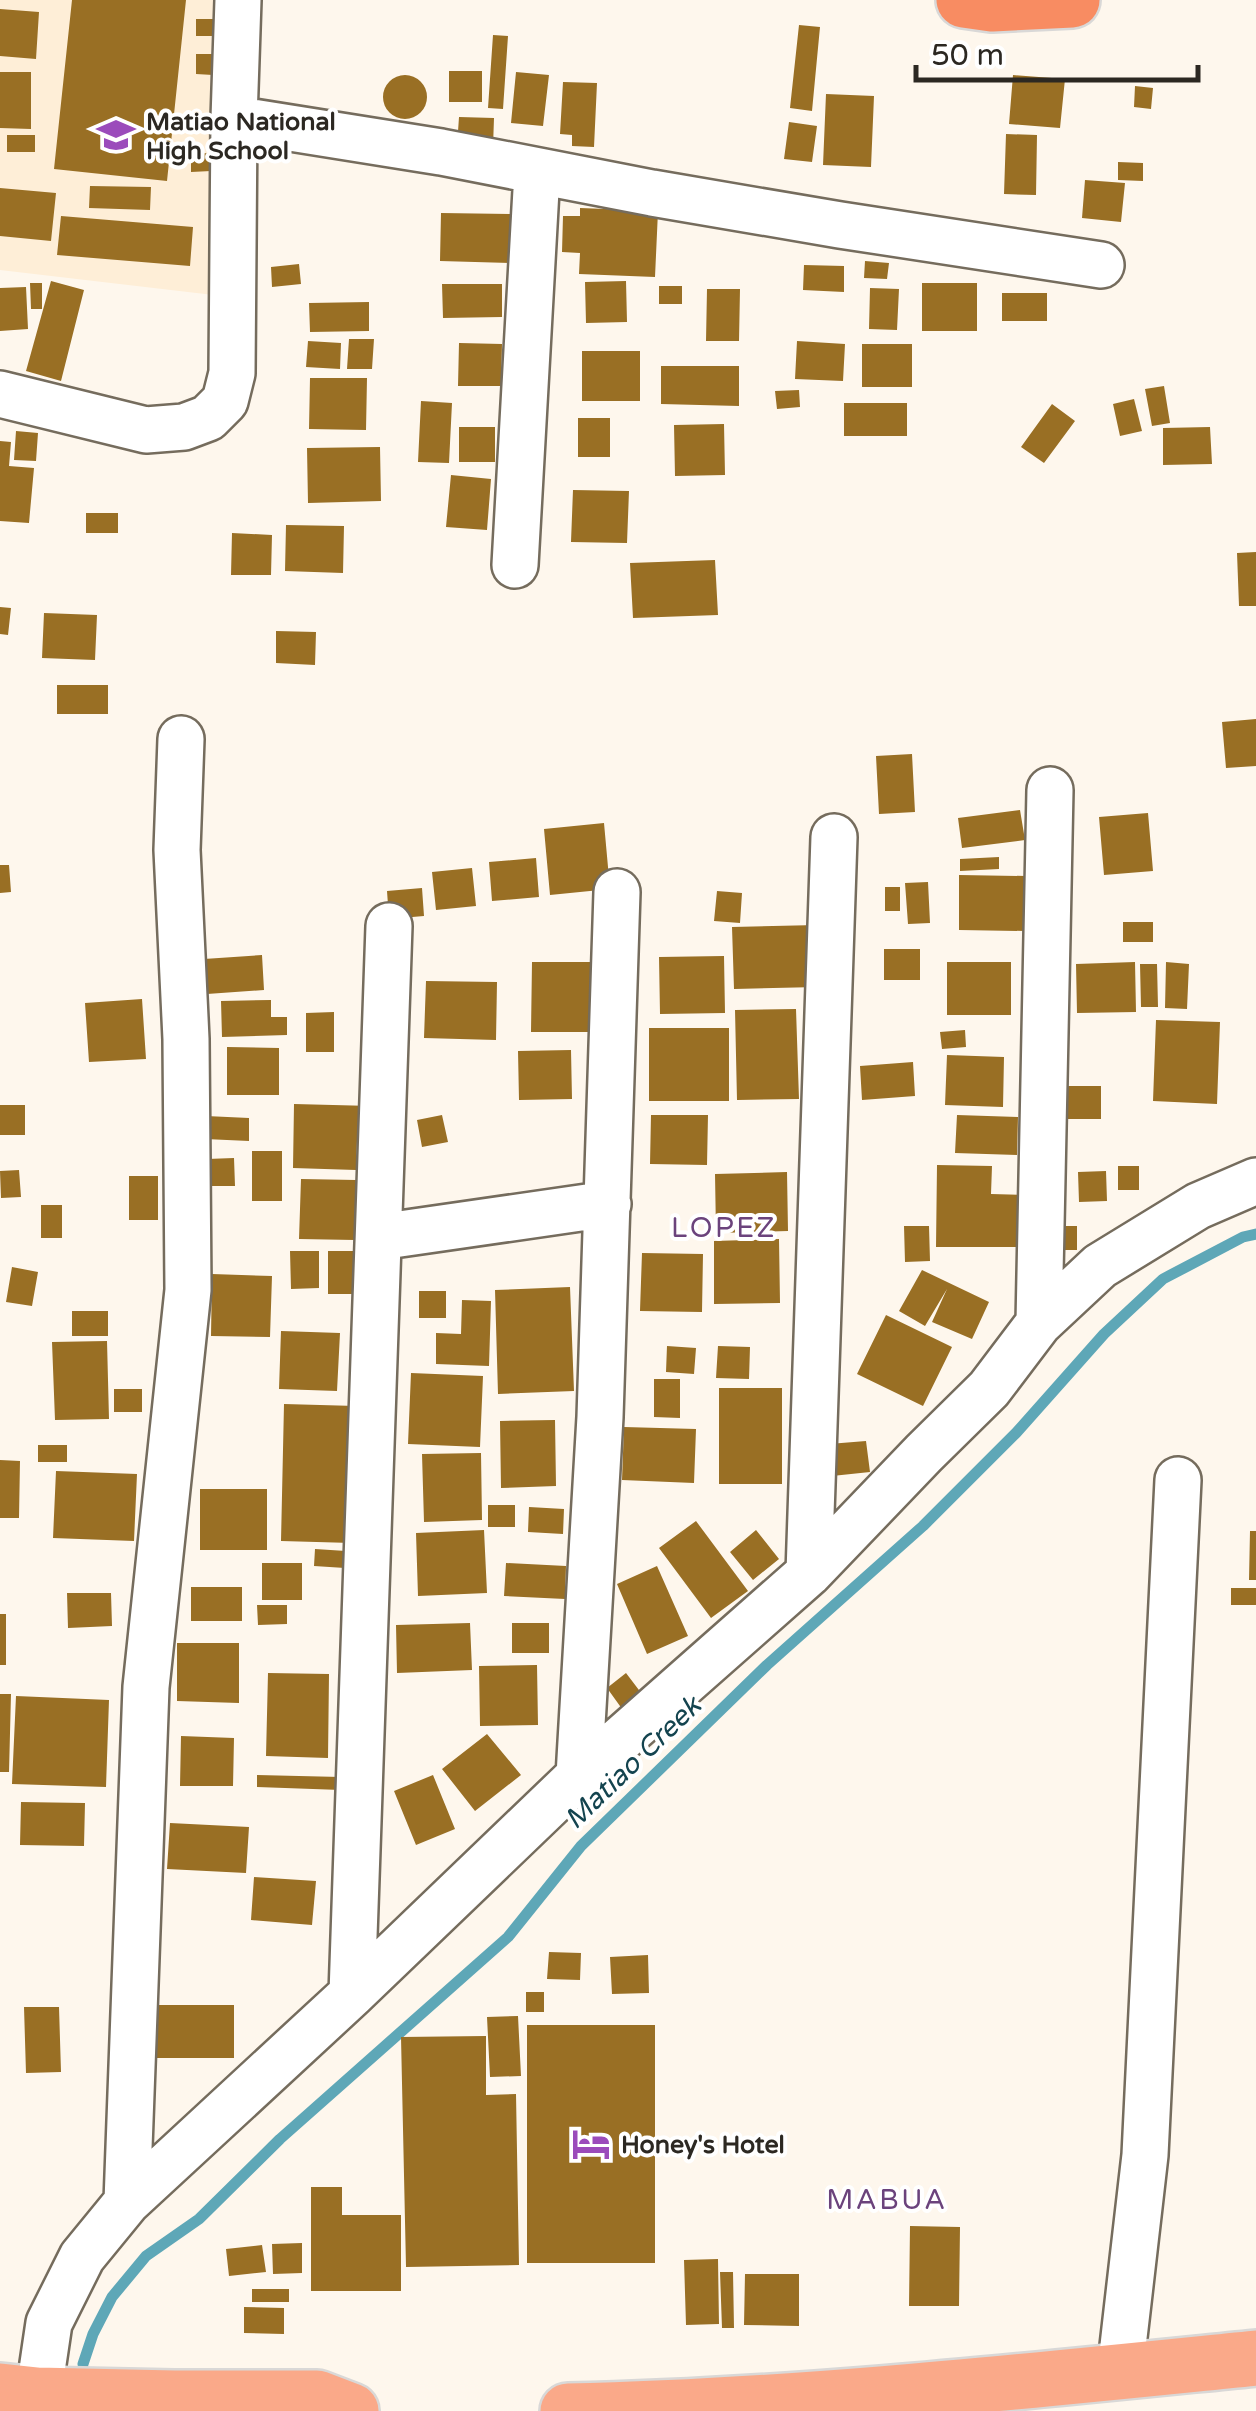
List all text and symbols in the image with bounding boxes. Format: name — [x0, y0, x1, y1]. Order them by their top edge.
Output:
scale bar — [916, 20, 1198, 82]
text: 50 m — [931, 37, 1004, 74]
place label: Matiao National High School — [146, 107, 336, 166]
school or university icon: Matiao National High School — [95, 114, 137, 156]
district label: LOPEZ — [671, 1211, 777, 1245]
water label: Matiao Creek — [557, 1688, 709, 1836]
hotel icon: Honey's Hotel — [570, 2123, 612, 2165]
place label: Honey's Hotel — [621, 2130, 785, 2160]
district label: MABUA — [826, 2183, 948, 2217]

